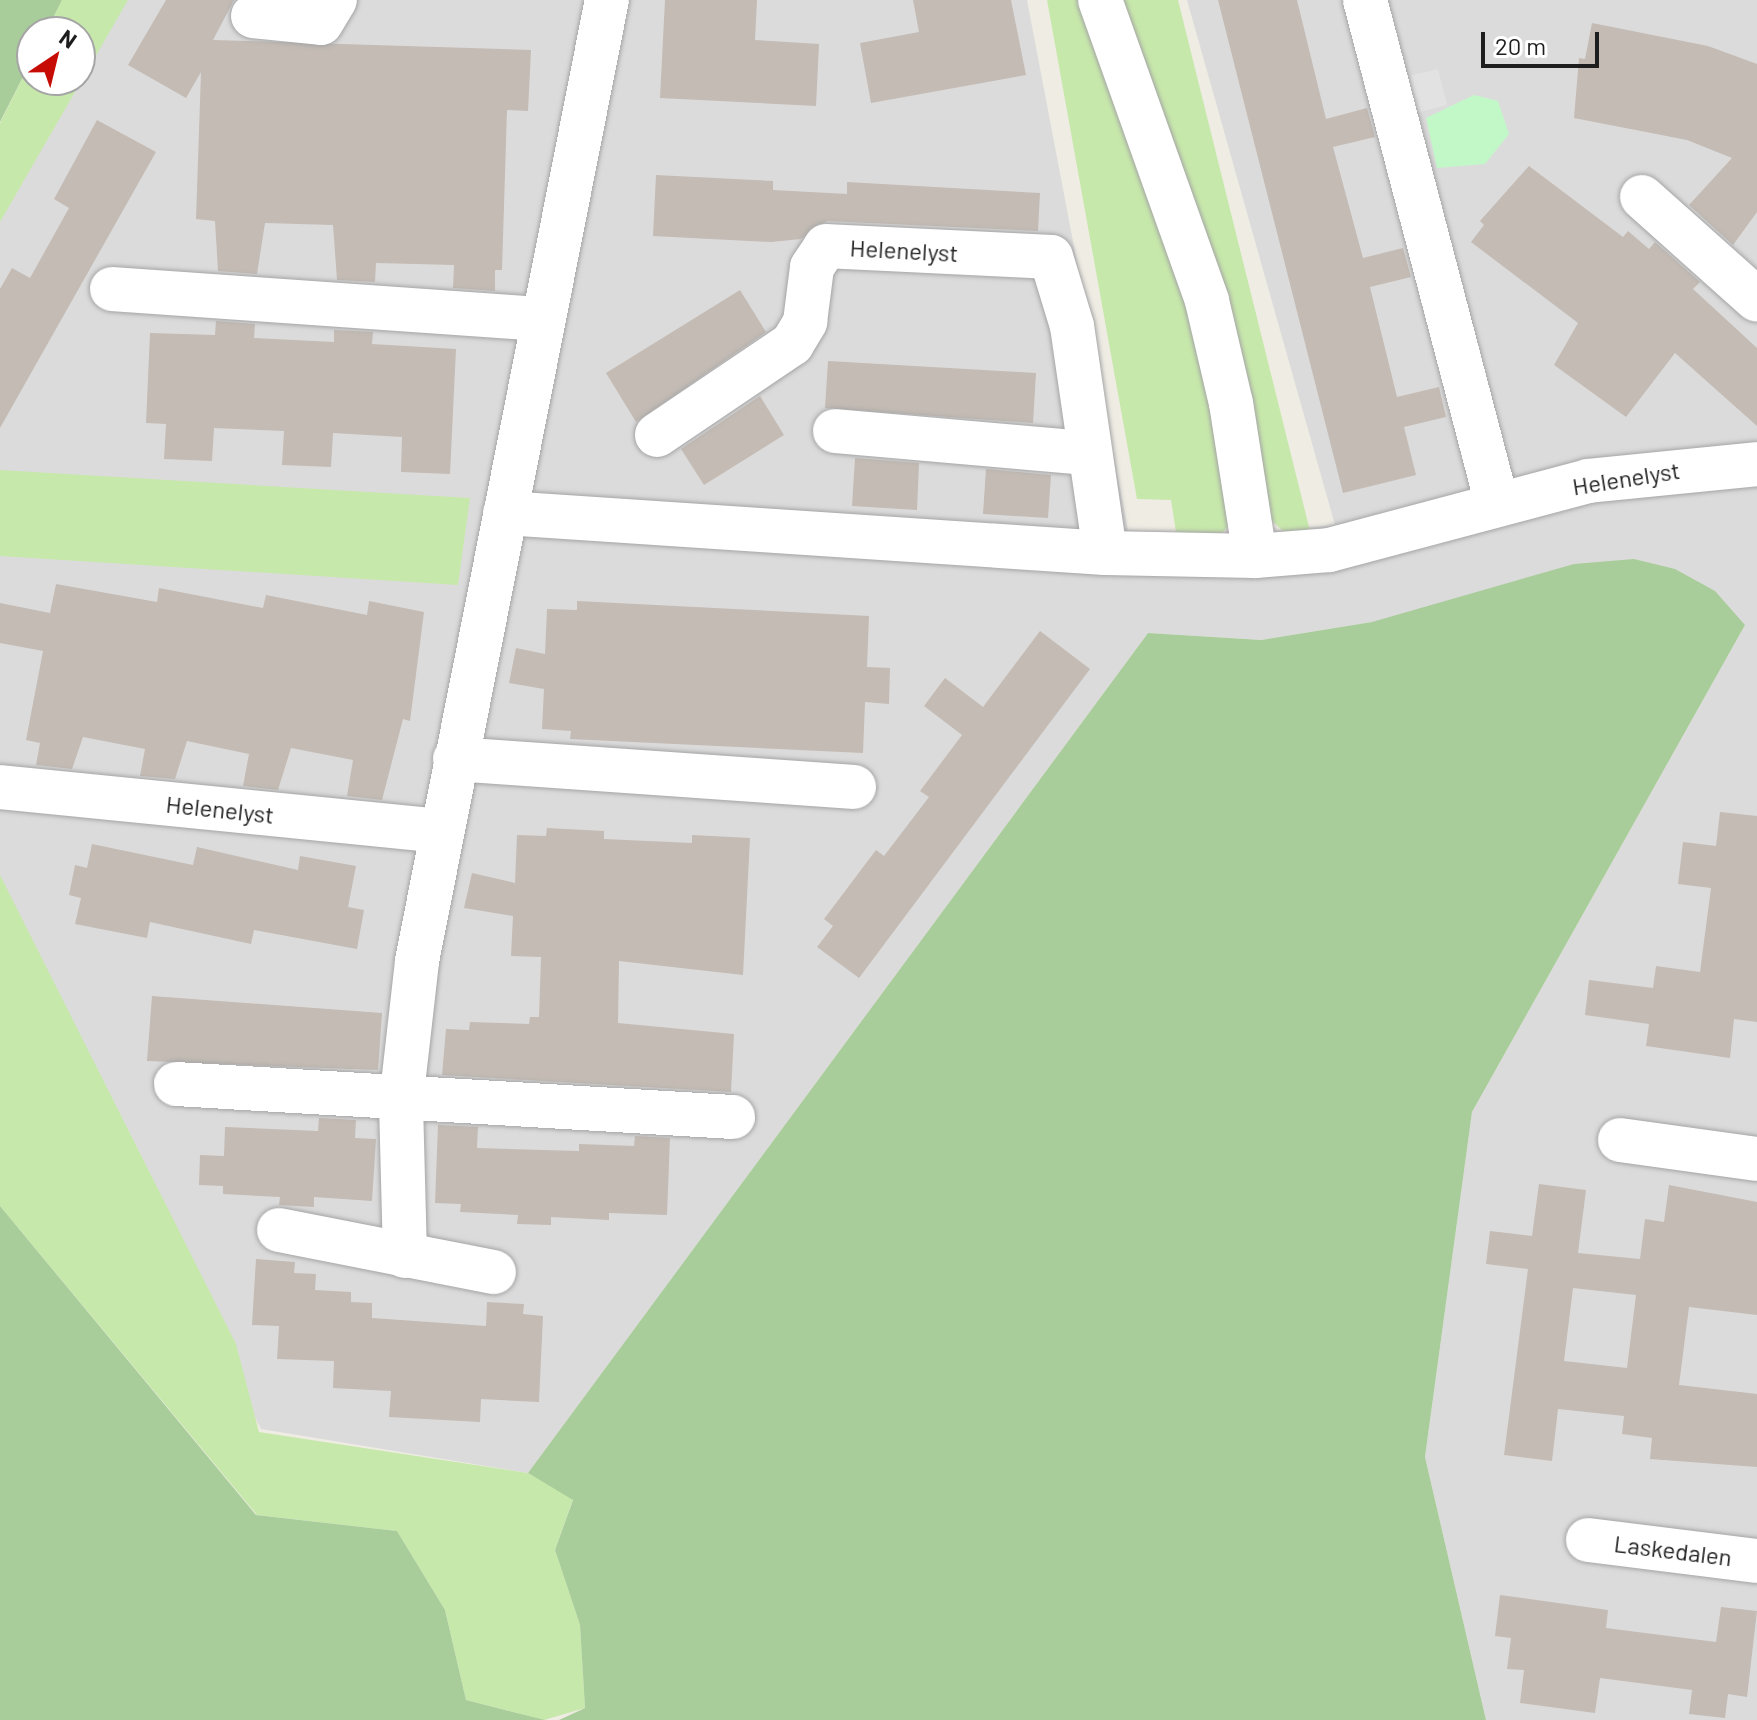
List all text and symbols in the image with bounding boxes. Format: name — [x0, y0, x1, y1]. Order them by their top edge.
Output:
north arrow — [16, 16, 96, 96]
scale bar — [1485, 16, 1603, 66]
text: N — [55, 23, 82, 53]
text: 20 m — [1495, 31, 1546, 60]
street label: Helenelyst — [849, 233, 959, 267]
street label: Helenelyst — [1570, 455, 1682, 501]
street label: Helenelyst — [165, 789, 275, 829]
street label: Laskedalen — [1612, 1528, 1734, 1572]

